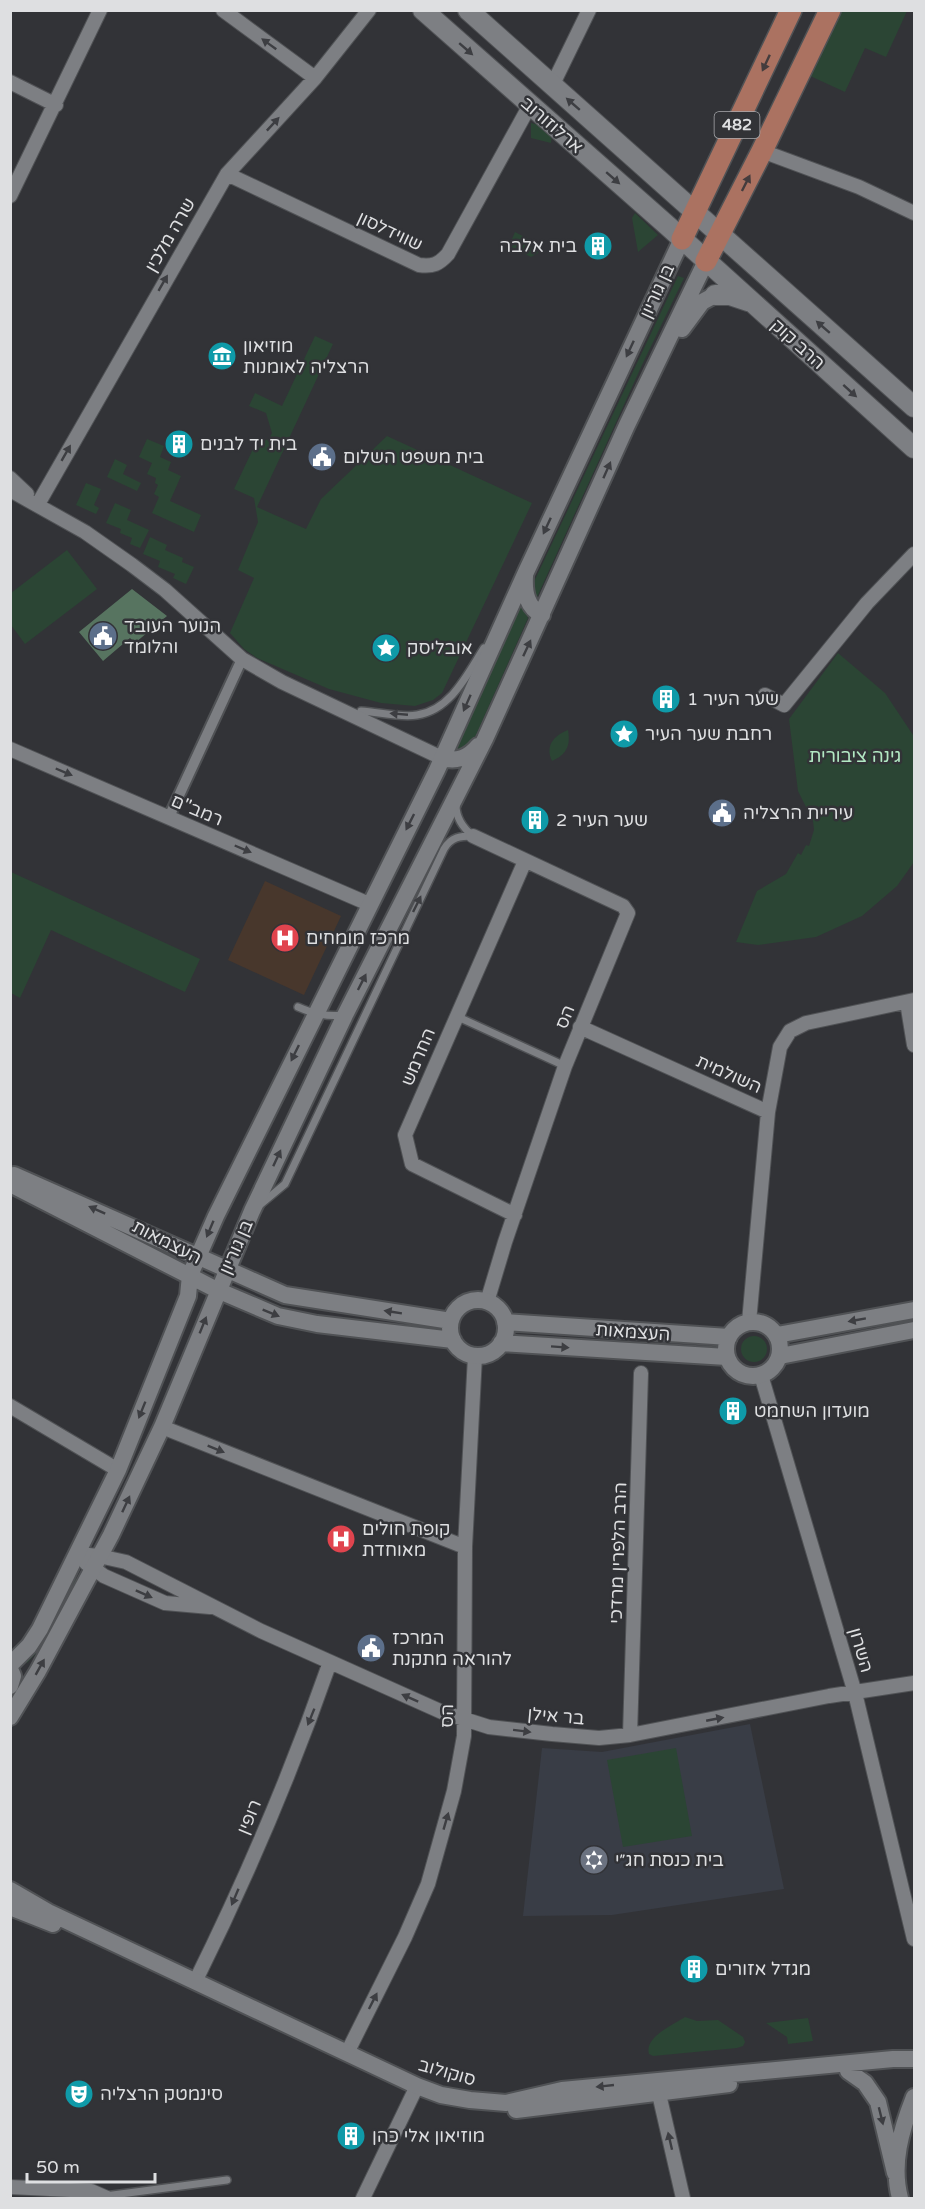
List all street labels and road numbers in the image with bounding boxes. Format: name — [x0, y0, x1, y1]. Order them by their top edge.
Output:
street label: ארלוזורוב — [516, 92, 588, 158]
road number: 482 — [714, 112, 760, 138]
street label: שרה מלכין — [140, 194, 200, 276]
street label: שווידלסון — [354, 206, 426, 256]
street label: בן גוריון — [635, 260, 679, 322]
street label: הרב קוק — [766, 314, 830, 374]
street label: רמב"ם — [168, 789, 226, 831]
street label: הס — [550, 1002, 580, 1032]
street label: החרמש — [396, 1025, 440, 1089]
street label: השולמית — [693, 1050, 765, 1098]
street label: העצמאות — [129, 1215, 205, 1269]
street label: בן גוריון — [214, 1216, 258, 1278]
street label: העצמאות — [595, 1318, 671, 1346]
street label: הרב הלפרין מרדכי — [605, 1482, 631, 1624]
street label: השרון — [844, 1625, 878, 1675]
street label: בר אילן — [527, 1703, 586, 1729]
street label: הס — [436, 1704, 458, 1728]
street label: רופין — [232, 1796, 266, 1838]
street label: סוקולוב — [416, 2053, 478, 2091]

